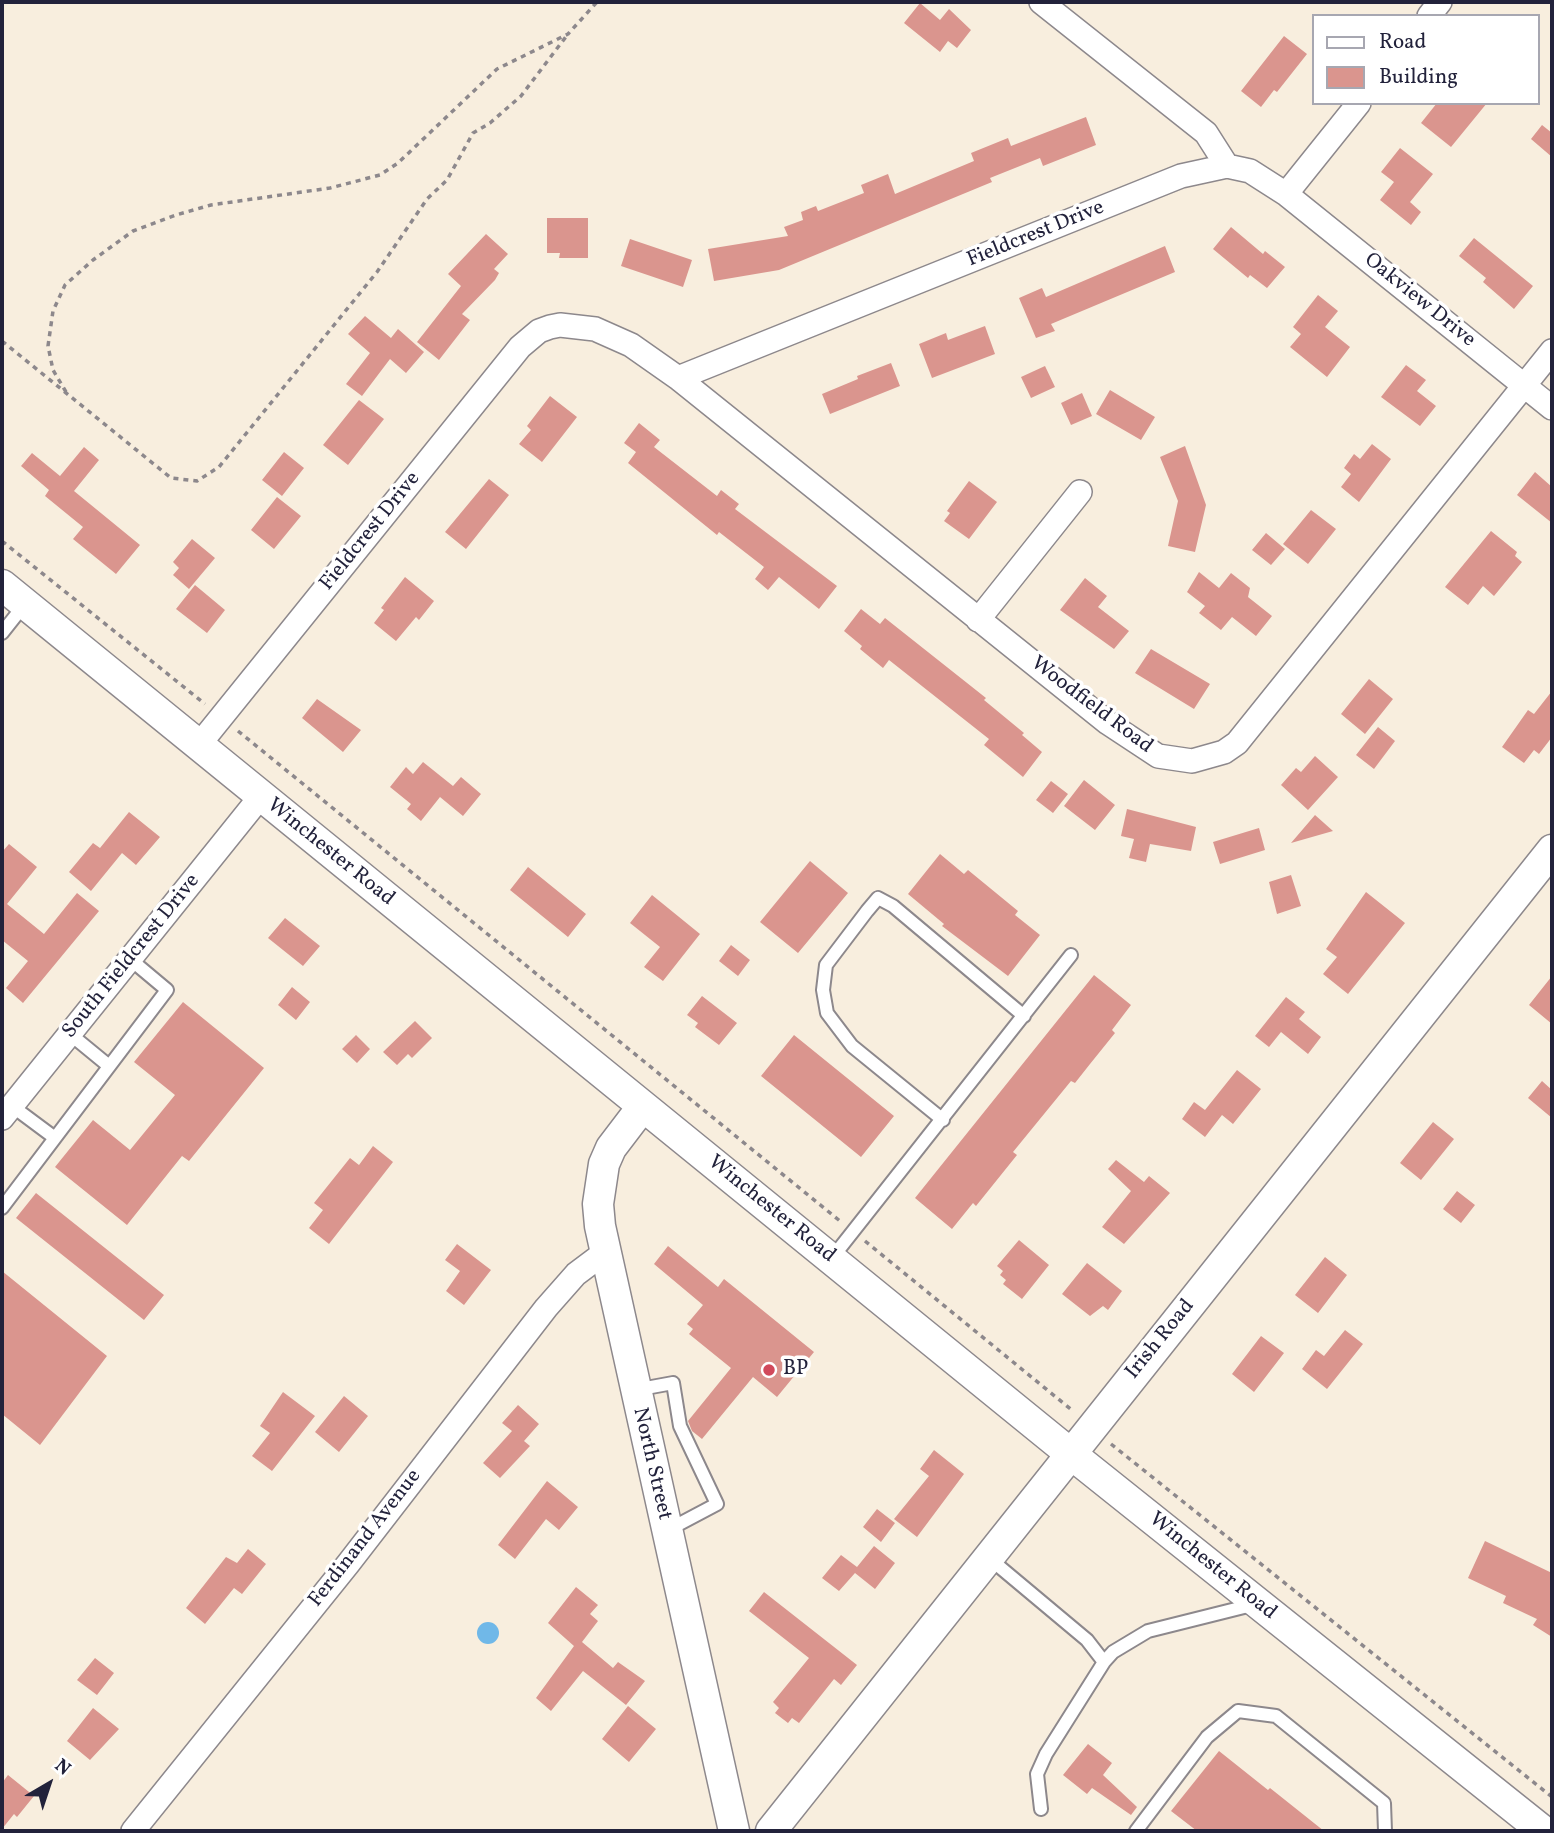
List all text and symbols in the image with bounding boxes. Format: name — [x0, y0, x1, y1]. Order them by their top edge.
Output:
legend — [1312, 14, 1540, 105]
text: Road — [1379, 28, 1426, 57]
text: Building — [1379, 63, 1458, 92]
street label: Fieldcrest Drive — [964, 196, 1108, 274]
street label: Oakview Drive — [1358, 248, 1480, 354]
street label: Fieldcrest Drive — [315, 468, 427, 596]
street label: Woodfield Road — [1025, 652, 1157, 760]
street label: Winchester Road — [261, 794, 399, 912]
street label: South Fieldcrest Drive — [58, 870, 206, 1044]
street label: Winchester Road — [702, 1151, 840, 1269]
street label: Irish Road — [1121, 1295, 1201, 1385]
place label: BP — [783, 1357, 808, 1383]
marker: BP — [761, 1362, 777, 1378]
street label: North Street — [626, 1405, 676, 1523]
street label: Ferdinand Avenue — [304, 1465, 428, 1613]
street label: Winchester Road — [1143, 1508, 1281, 1626]
north arrow — [14, 1749, 84, 1819]
text: N — [49, 1753, 76, 1782]

